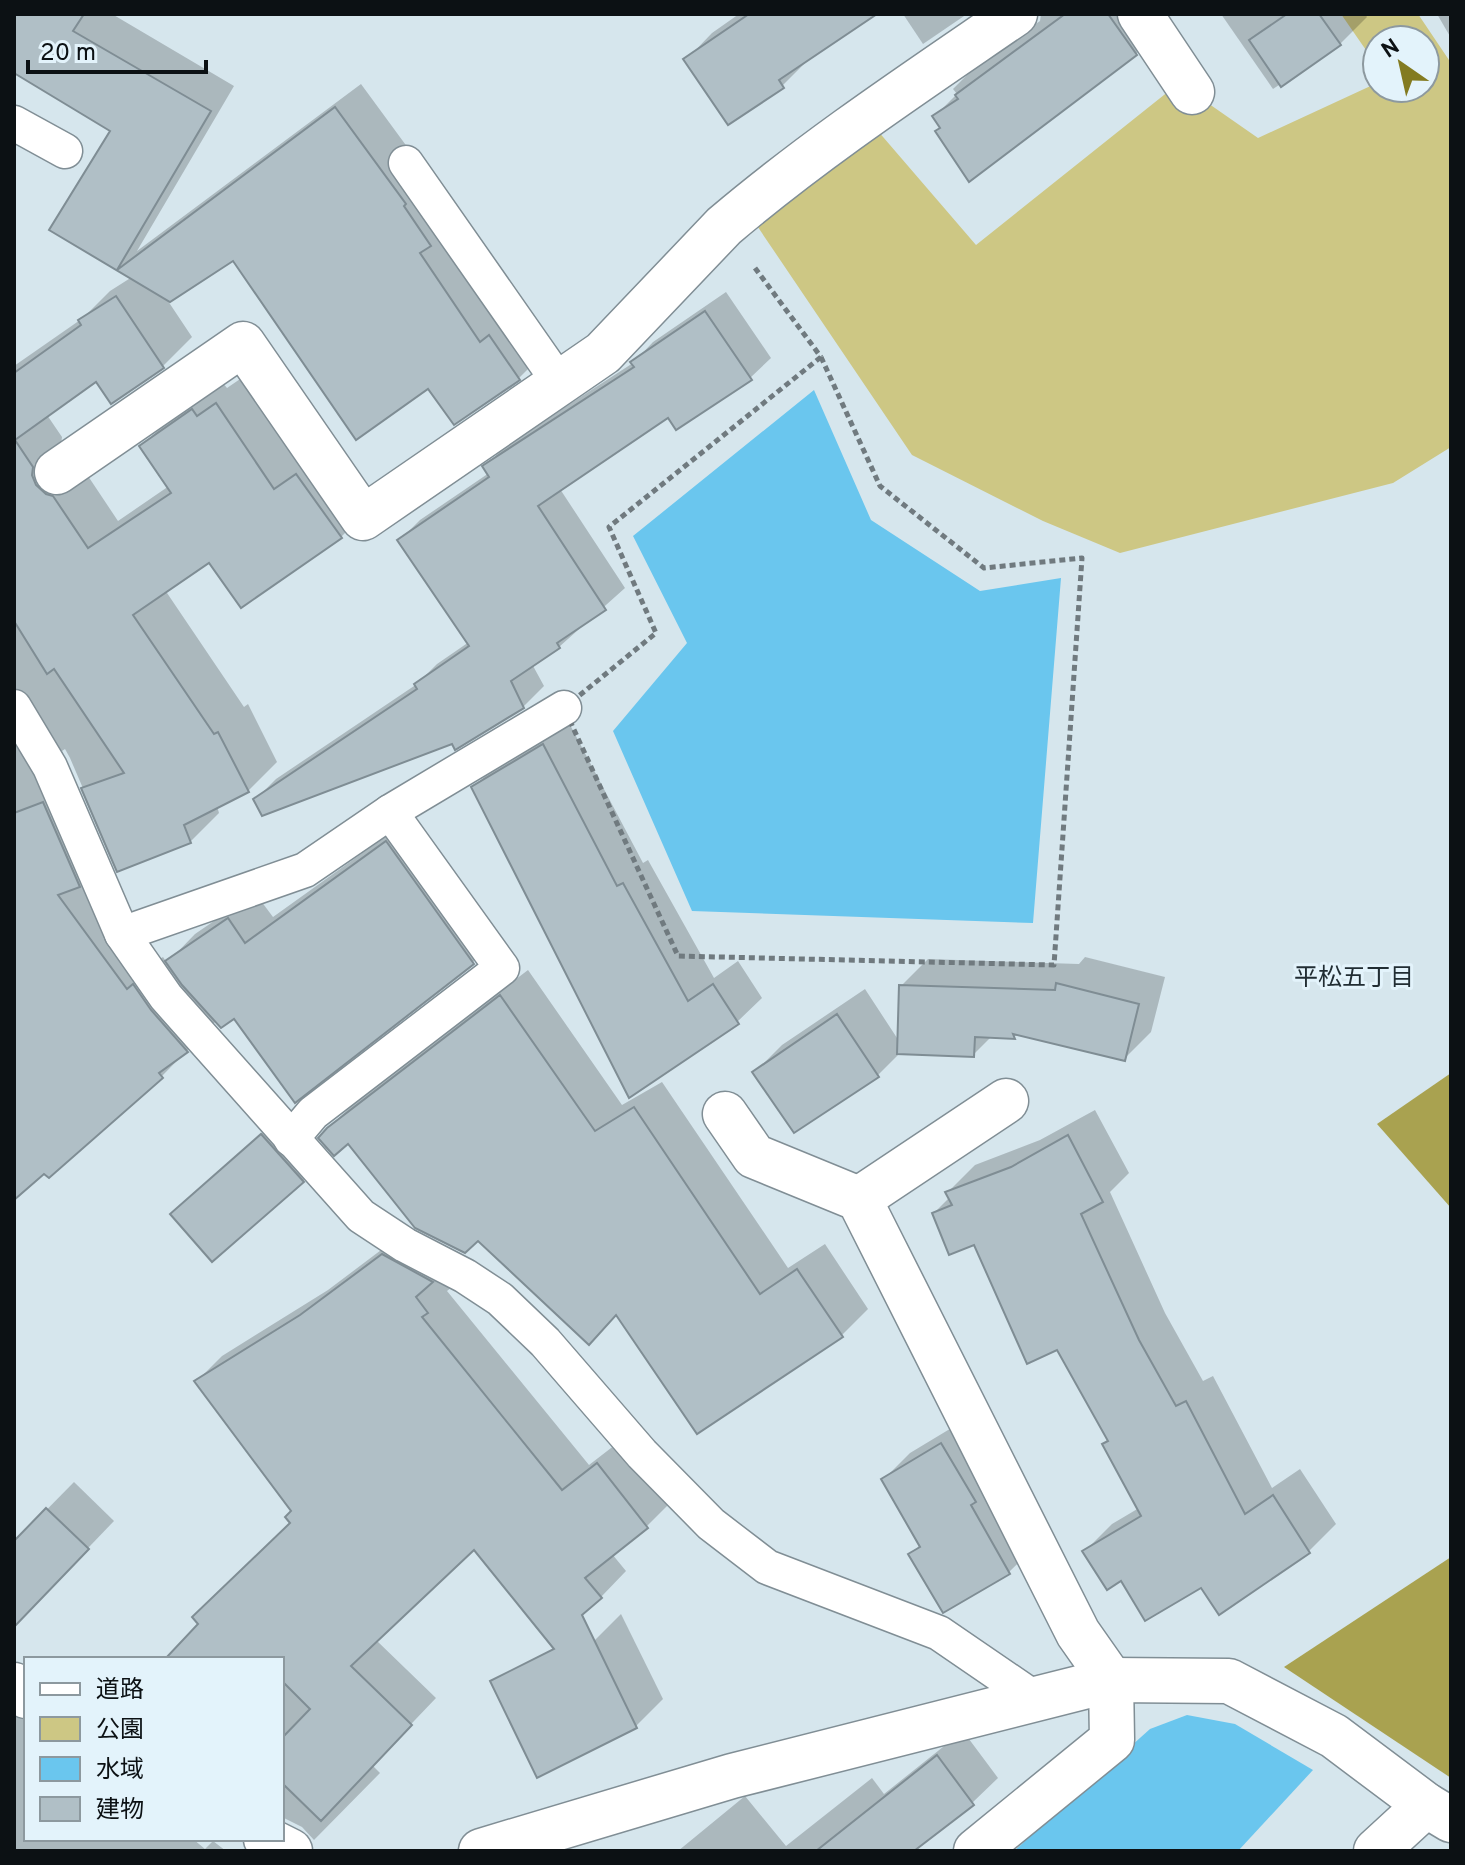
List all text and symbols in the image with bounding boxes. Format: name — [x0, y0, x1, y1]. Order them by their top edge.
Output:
scale bar — [28, 24, 206, 74]
north arrow — [1361, 24, 1441, 104]
text: N — [1377, 34, 1405, 65]
text: 20 m — [40, 39, 96, 69]
district label: 平松五丁目 — [1294, 964, 1414, 994]
legend — [24, 1657, 284, 1841]
text: 道路 — [96, 1676, 144, 1706]
text: 公園 — [96, 1716, 144, 1746]
text: 水域 — [96, 1756, 144, 1786]
text: 建物 — [96, 1796, 144, 1826]

